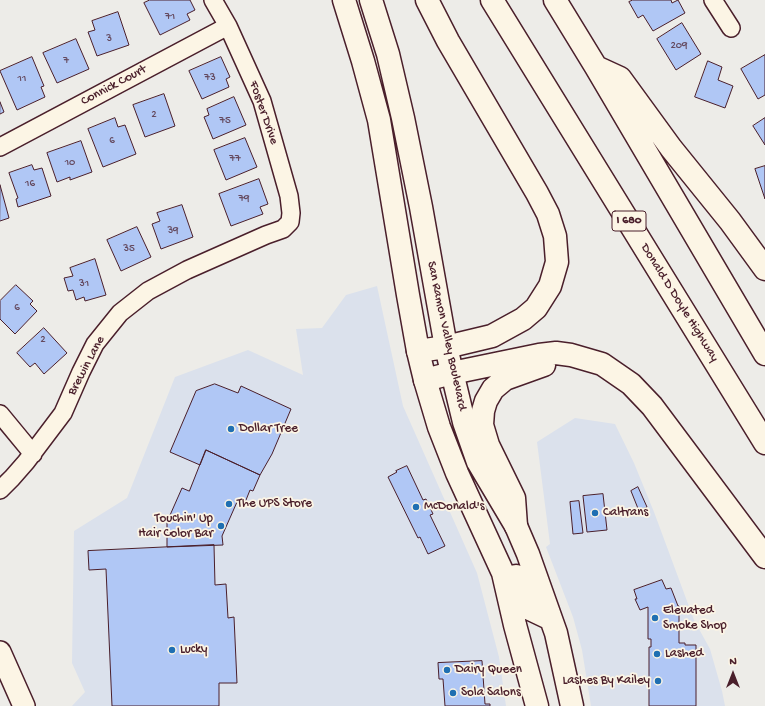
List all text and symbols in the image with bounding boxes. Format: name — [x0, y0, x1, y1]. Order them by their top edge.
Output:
house number: 71 — [165, 10, 175, 24]
house number: 3 — [106, 32, 112, 46]
house number: 209 — [670, 39, 688, 53]
house number: 7 — [63, 54, 69, 68]
street label: Connick Court — [79, 62, 149, 110]
house number: 73 — [204, 71, 216, 85]
house number: 11 — [18, 72, 26, 86]
street label: Foster Drive — [245, 79, 281, 147]
house number: 2 — [151, 108, 157, 122]
house number: 75 — [219, 114, 231, 128]
house number: 6 — [109, 134, 115, 148]
house number: 77 — [229, 152, 241, 166]
house number: 10 — [65, 156, 75, 170]
house number: 16 — [25, 177, 35, 191]
house number: 79 — [238, 192, 250, 206]
road number: I 680 — [612, 211, 646, 231]
house number: 39 — [167, 224, 179, 238]
street label: Donald D Doyle Highway — [636, 241, 722, 365]
house number: 35 — [123, 242, 135, 256]
street label: San Ramon Valley Boulevard — [423, 260, 469, 412]
house number: 31 — [79, 277, 89, 291]
house number: 6 — [14, 301, 20, 315]
house number: 2 — [40, 333, 46, 347]
street label: Brewin Lane — [65, 334, 109, 398]
place label: Dollar Tree — [239, 421, 298, 437]
marker: Dollar Tree — [226, 424, 236, 434]
place label: The UPS Store — [237, 496, 312, 512]
marker: The UPS Store — [224, 499, 234, 509]
place label: McDonald's — [424, 499, 485, 515]
marker: McDonald's — [411, 502, 421, 512]
place label: Caltrans — [603, 505, 648, 521]
marker: Caltrans — [590, 508, 600, 518]
place label: Touchin' Up Hair Color Bar — [138, 511, 213, 542]
marker: Touchin' Up Hair Color Bar — [216, 521, 226, 531]
place label: Elevated Smoke Shop — [663, 603, 727, 634]
marker: Elevated Smoke Shop — [650, 613, 660, 623]
place label: Lucky — [180, 642, 207, 658]
marker: Lucky — [167, 645, 177, 655]
place label: Lashed — [665, 646, 703, 662]
marker: Lashed — [652, 649, 662, 659]
north arrow — [713, 654, 753, 694]
text: N — [729, 656, 737, 668]
place label: Dairy Queen — [455, 662, 522, 678]
marker: Dairy Queen — [442, 665, 452, 675]
place label: Lashes By Kailey — [562, 673, 650, 689]
marker: Lashes By Kailey — [653, 676, 663, 686]
place label: Sola Salons — [461, 685, 521, 701]
marker: Sola Salons — [448, 688, 458, 698]

